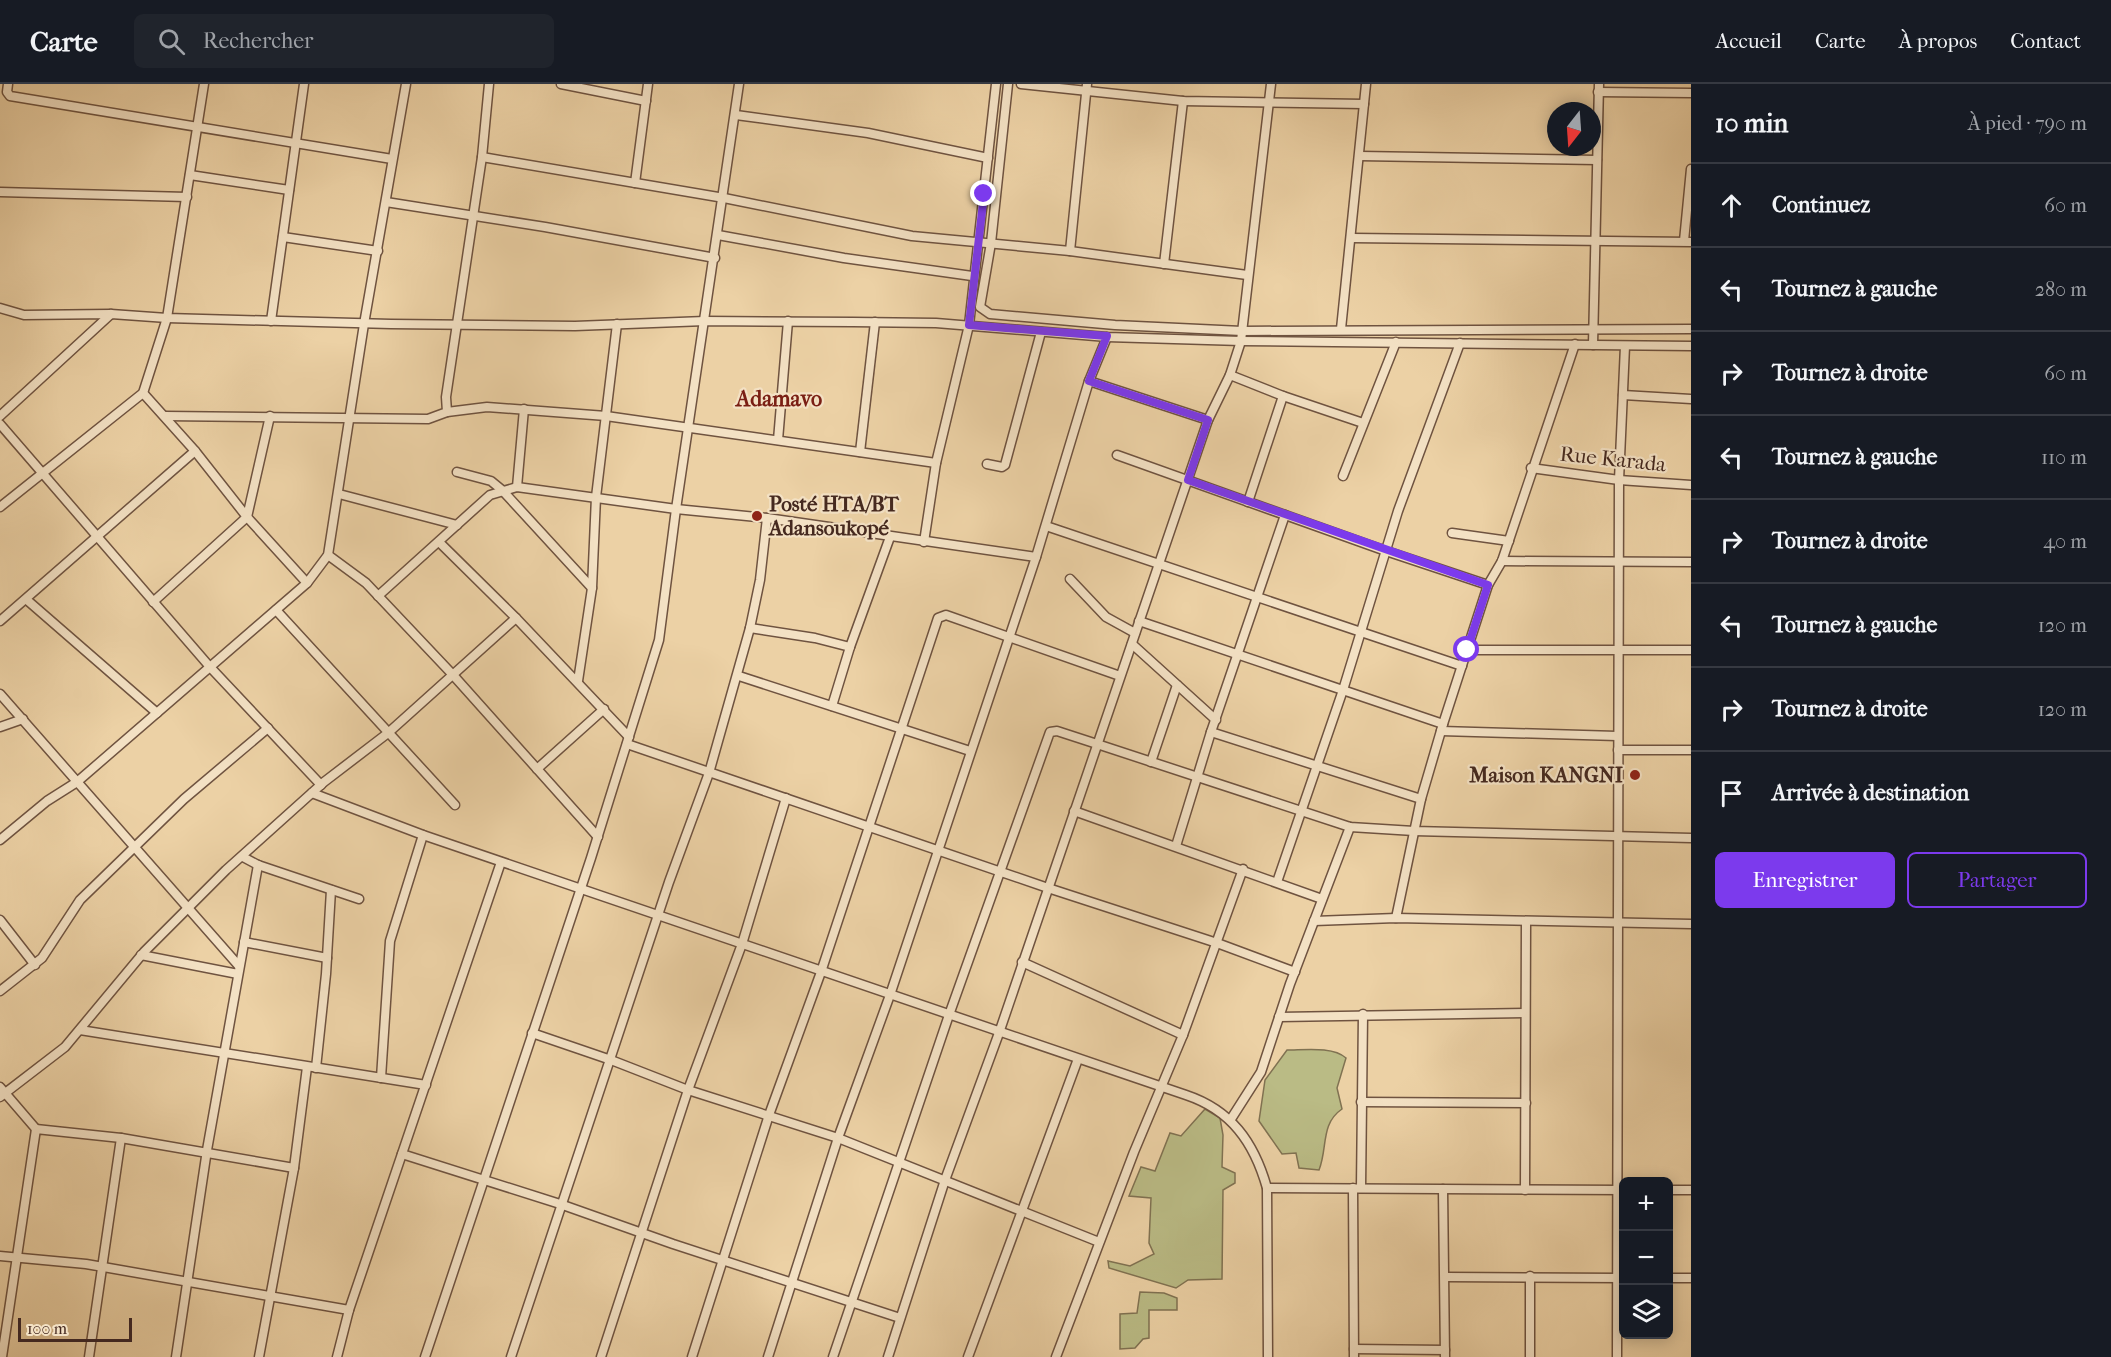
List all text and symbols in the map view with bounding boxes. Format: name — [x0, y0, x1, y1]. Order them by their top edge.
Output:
search box — [134, 14, 554, 68]
text: Carte — [30, 25, 98, 58]
icon: search — [155, 25, 188, 58]
text: Rechercher — [203, 28, 313, 54]
text: Accueil — [1716, 29, 1782, 53]
text: Carte — [1815, 29, 1866, 53]
text: À propos — [1899, 29, 1977, 53]
text: Contact — [2010, 29, 2081, 53]
north arrow — [1547, 102, 1601, 156]
text: 10 min — [1715, 108, 1788, 139]
text: À pied · 790 m — [1968, 112, 2087, 135]
route end — [970, 180, 996, 206]
icon: ahead — [1715, 189, 1748, 222]
text: Continuez — [1772, 192, 1870, 218]
text: 60 m — [2044, 194, 2087, 217]
icon: left — [1715, 273, 1748, 306]
text: Tournez à gauche — [1772, 276, 1937, 302]
text: 280 m — [2035, 278, 2087, 301]
icon: right — [1715, 357, 1748, 390]
text: Tournez à droite — [1772, 360, 1928, 386]
text: 60 m — [2044, 362, 2087, 385]
district label: Adamavo — [734, 386, 822, 412]
street label: Rue Karada — [1559, 441, 1668, 477]
icon: left — [1715, 441, 1748, 474]
text: Tournez à gauche — [1772, 444, 1937, 470]
text: 110 m — [2041, 446, 2087, 469]
place label: Posté HTA/BT Adansoukopé — [767, 492, 900, 540]
marker: Posté HTA/BT Adansoukopé — [750, 509, 764, 523]
icon: right — [1715, 525, 1748, 558]
text: Tournez à droite — [1772, 528, 1928, 554]
text: 40 m — [2043, 530, 2087, 553]
icon: left — [1715, 609, 1748, 642]
text: Tournez à gauche — [1772, 612, 1937, 638]
text: 120 m — [2038, 614, 2087, 637]
route start — [1453, 636, 1479, 662]
icon: right — [1715, 693, 1748, 726]
text: Tournez à droite — [1772, 696, 1928, 722]
text: 120 m — [2038, 698, 2087, 721]
place label: Maison KANGNI — [1468, 763, 1624, 787]
marker: Maison KANGNI — [1628, 768, 1642, 782]
icon: arrive — [1715, 777, 1748, 810]
text: Arrivée à destination — [1772, 780, 1969, 806]
button: Enregistrer — [1715, 852, 1895, 908]
button: Partager — [1907, 852, 2087, 908]
map controls — [1619, 1177, 1673, 1339]
button: + — [1619, 1177, 1673, 1231]
button: − — [1619, 1231, 1673, 1285]
button: layers — [1619, 1285, 1673, 1339]
scale bar — [18, 1315, 132, 1342]
text: 100 m — [27, 1319, 67, 1338]

